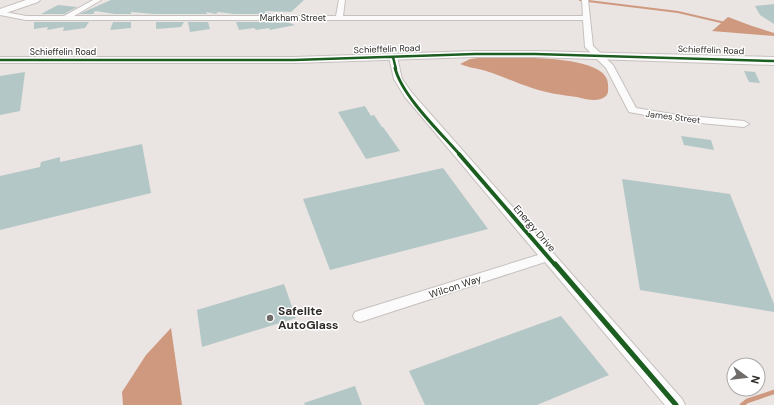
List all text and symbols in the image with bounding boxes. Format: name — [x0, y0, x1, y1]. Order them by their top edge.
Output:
street label: Markham Street — [260, 12, 327, 24]
street label: Schieffelin Road — [354, 42, 421, 56]
street label: Schieffelin Road — [678, 43, 745, 57]
street label: Schieffelin Road — [30, 46, 97, 58]
street label: James Street — [645, 108, 701, 126]
street label: Energy Drive — [511, 202, 559, 255]
street label: Wilcon Way — [427, 272, 483, 301]
place label: Safelite AutoGlass — [278, 303, 339, 333]
marker: Safelite AutoGlass — [265, 313, 275, 323]
north arrow — [726, 357, 766, 397]
text: N — [748, 374, 763, 385]

